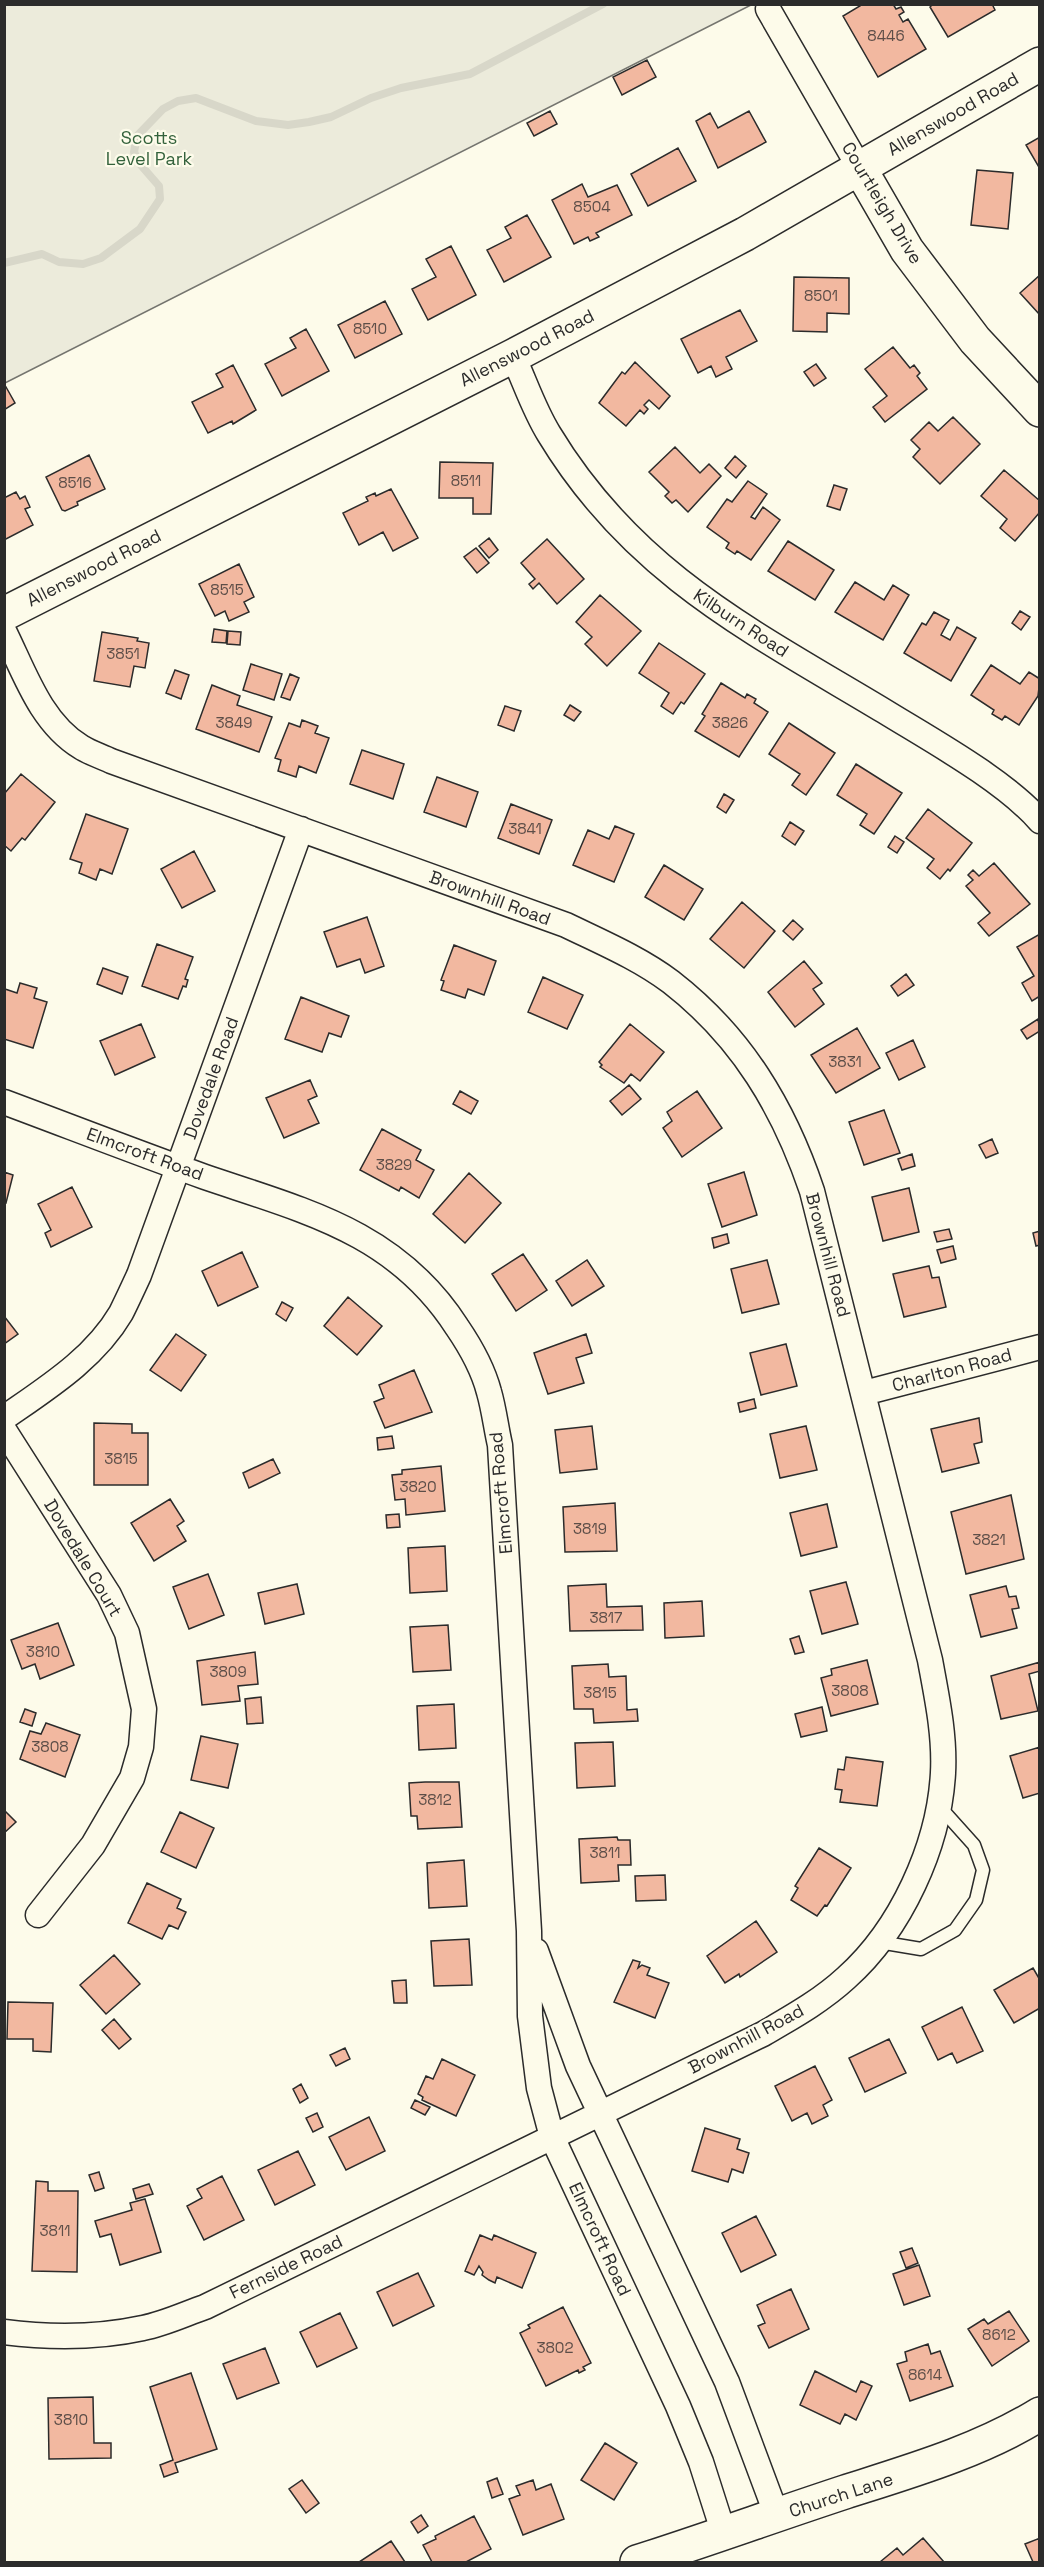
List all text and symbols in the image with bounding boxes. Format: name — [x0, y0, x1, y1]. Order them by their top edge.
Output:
house number: 8446 — [867, 26, 905, 45]
street label: Allenswood Road — [883, 67, 1023, 161]
park label: Scotts Level Park — [106, 126, 193, 170]
street label: Courtleigh Drive — [837, 137, 928, 268]
house number: 8504 — [573, 197, 611, 216]
house number: 8501 — [804, 286, 838, 305]
street label: Allenswood Road — [456, 304, 598, 391]
house number: 8510 — [353, 319, 387, 338]
house number: 8511 — [451, 471, 481, 490]
house number: 8516 — [58, 473, 92, 492]
street label: Allenswood Road — [23, 524, 165, 611]
house number: 8515 — [210, 580, 244, 599]
street label: Kilburn Road — [689, 583, 793, 662]
house number: 3851 — [106, 644, 140, 663]
house number: 3849 — [216, 713, 252, 732]
house number: 3826 — [712, 713, 748, 732]
house number: 3841 — [508, 819, 542, 838]
street label: Brownhill Road — [426, 865, 554, 930]
street label: Dovedale Road — [178, 1014, 243, 1142]
house number: 3831 — [828, 1052, 862, 1071]
street label: Elmcroft Road — [84, 1122, 207, 1185]
house number: 3829 — [376, 1155, 412, 1174]
street label: Brownhill Road — [801, 1190, 856, 1320]
street label: Charlton Road — [889, 1342, 1014, 1397]
street label: Elmcroft Road — [484, 1431, 517, 1555]
house number: 3815 — [104, 1449, 138, 1468]
house number: 3820 — [399, 1477, 437, 1496]
street label: Dovedale Court — [39, 1495, 128, 1621]
house number: 3819 — [573, 1519, 607, 1538]
house number: 3821 — [972, 1530, 1006, 1549]
house number: 3817 — [589, 1608, 623, 1627]
house number: 3810 — [26, 1642, 60, 1661]
house number: 3809 — [209, 1662, 247, 1681]
house number: 3808 — [831, 1681, 869, 1700]
house number: 3815 — [583, 1683, 617, 1702]
house number: 3808 — [31, 1737, 69, 1756]
house number: 3812 — [418, 1790, 452, 1809]
house number: 3811 — [590, 1843, 620, 1862]
street label: Brownhill Road — [684, 1998, 808, 2079]
street label: Elmcroft Road — [564, 2178, 637, 2299]
house number: 3811 — [40, 2221, 70, 2240]
street label: Fernside Road — [225, 2229, 346, 2304]
house number: 8612 — [982, 2325, 1016, 2344]
house number: 3802 — [536, 2338, 574, 2357]
house number: 8614 — [908, 2365, 942, 2384]
house number: 3810 — [54, 2410, 88, 2429]
street label: Church Lane — [786, 2467, 896, 2522]

